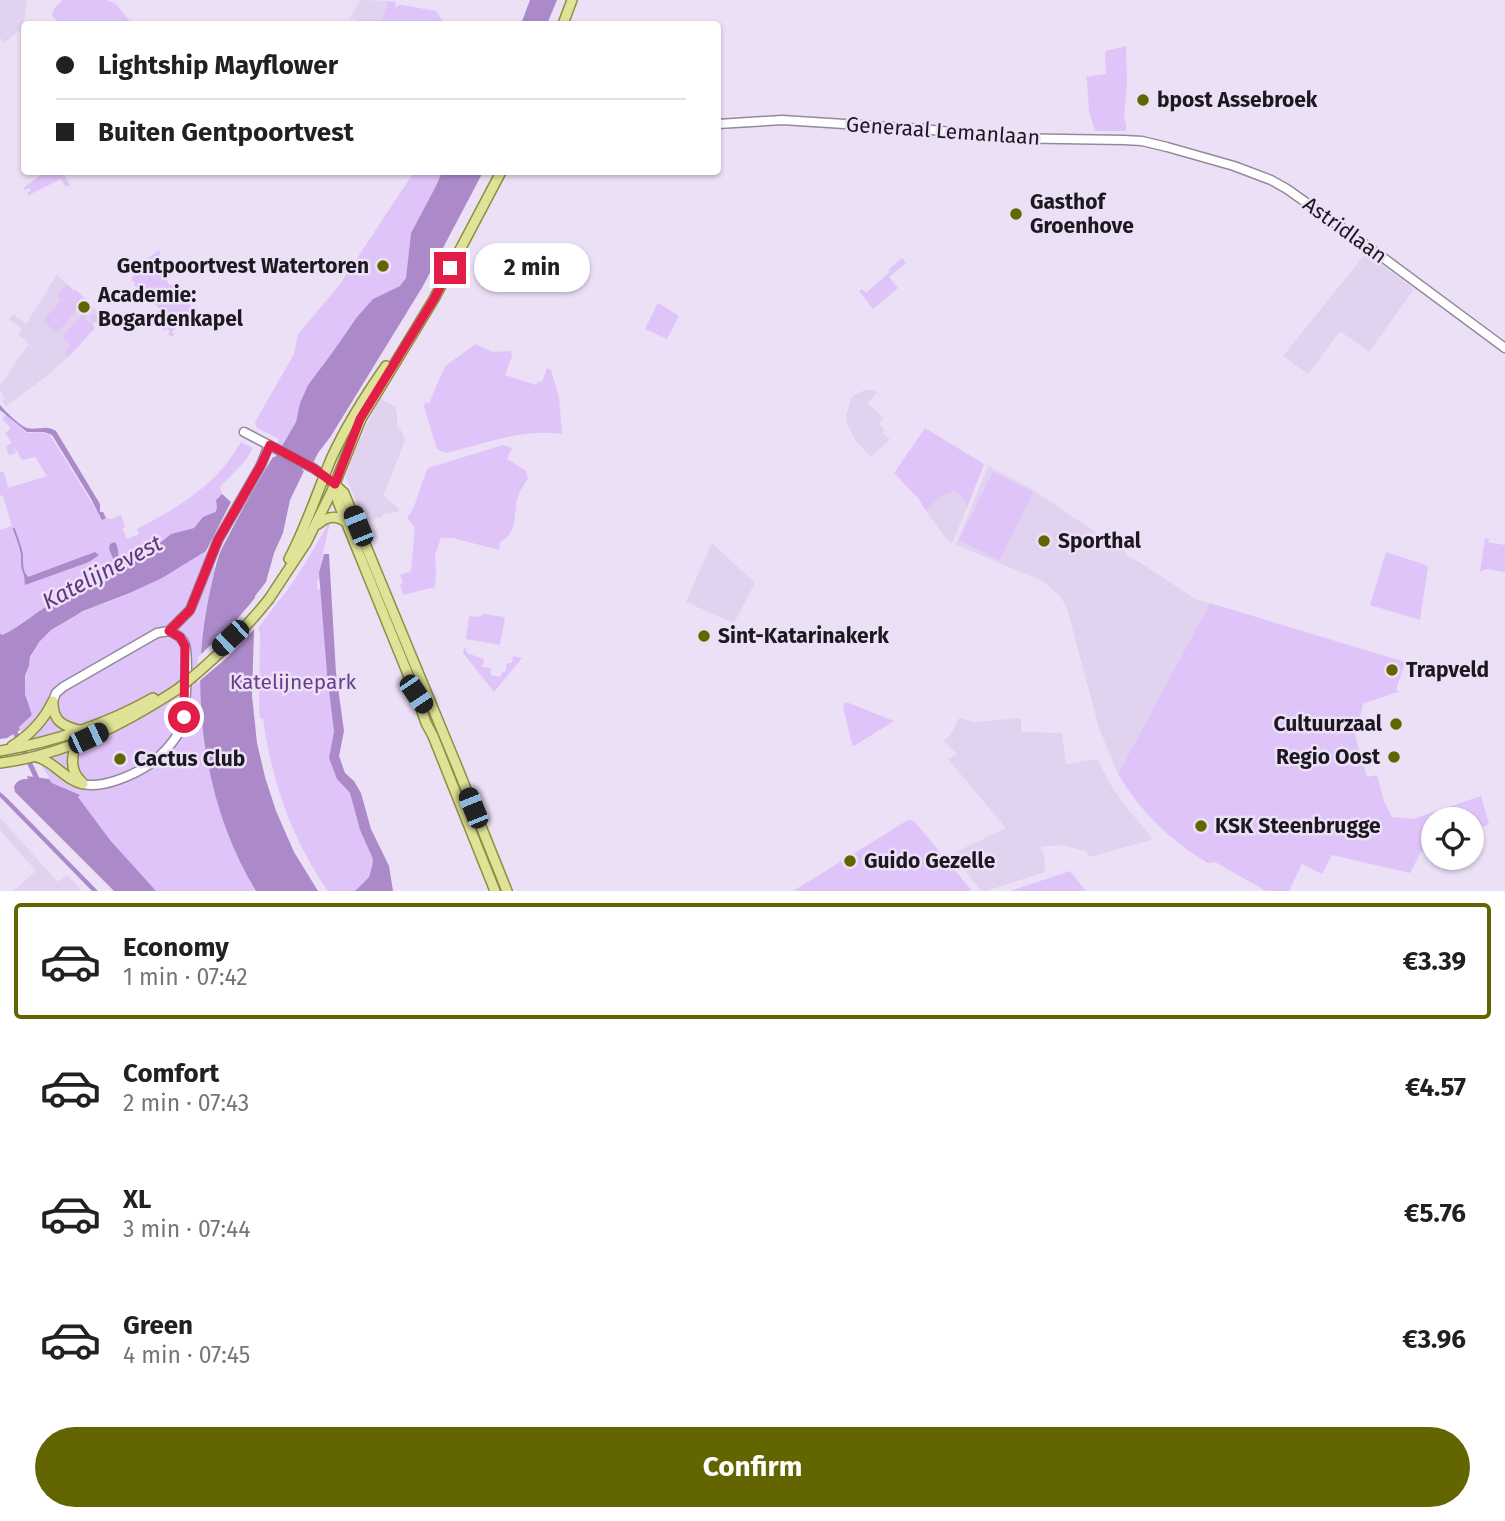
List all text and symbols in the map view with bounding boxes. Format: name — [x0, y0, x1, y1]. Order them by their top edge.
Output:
text: Lightship Mayflower — [98, 50, 338, 81]
place label: bpost Assebroek — [1157, 87, 1318, 113]
marker: bpost Assebroek — [1135, 92, 1151, 108]
street label: Generaal Lemanlaan — [845, 111, 1041, 151]
text: Buiten Gentpoortvest — [98, 117, 354, 148]
place label: Gasthof Groenhove — [1030, 189, 1134, 239]
street label: Astridlaan — [1298, 191, 1392, 269]
marker: Gasthof Groenhove — [1008, 206, 1024, 222]
callout: 2 min — [475, 244, 590, 292]
route end — [434, 252, 466, 284]
place label: Gentpoortvest Watertoren — [117, 253, 369, 279]
text: 2 min — [504, 253, 560, 281]
marker: Gentpoortvest Watertoren — [375, 258, 391, 274]
place label: Academie: Bogardenkapel — [97, 282, 244, 332]
marker: Academie: Bogardenkapel — [76, 299, 92, 315]
car — [341, 503, 376, 549]
water label: Katelijnevest — [37, 528, 168, 615]
place label: Sporthal — [1058, 528, 1142, 554]
marker: Sporthal — [1036, 533, 1052, 549]
car — [208, 616, 253, 660]
place label: Sint-Katarinakerk — [718, 623, 889, 649]
marker: Sint-Katarinakerk — [696, 628, 712, 644]
place label: Trapveld — [1406, 657, 1489, 683]
marker: Trapveld — [1384, 662, 1400, 678]
park label: Katelijnepark — [230, 669, 357, 695]
car — [396, 671, 437, 717]
route start — [168, 701, 200, 733]
place label: Cultuurzaal — [1273, 711, 1383, 737]
marker: Cultuurzaal — [1388, 716, 1404, 732]
car — [65, 720, 112, 756]
place label: Regio Oost — [1276, 744, 1381, 770]
place label: Cactus Club — [134, 746, 245, 772]
marker: Regio Oost — [1386, 749, 1402, 765]
marker: Cactus Club — [112, 751, 128, 767]
car — [456, 785, 491, 831]
map controls — [1421, 807, 1484, 870]
button: locate — [1421, 807, 1484, 870]
place label: KSK Steenbrugge — [1215, 813, 1381, 839]
marker: KSK Steenbrugge — [1193, 818, 1209, 834]
place label: Guido Gezelle — [864, 848, 996, 874]
marker: Guido Gezelle — [842, 853, 858, 869]
icon: car — [39, 930, 102, 993]
text: Economy — [123, 932, 229, 963]
text: €3.39 — [1403, 946, 1466, 977]
text: 1 min · 07:42 — [123, 963, 248, 991]
icon: car — [39, 1056, 102, 1119]
text: Comfort — [123, 1058, 219, 1089]
text: €4.57 — [1405, 1072, 1466, 1103]
text: 2 min · 07:43 — [123, 1089, 249, 1117]
icon: car — [39, 1182, 102, 1245]
text: XL — [123, 1184, 151, 1215]
text: €5.76 — [1404, 1198, 1466, 1229]
text: 3 min · 07:44 — [123, 1215, 250, 1243]
icon: car — [39, 1308, 102, 1371]
text: Green — [123, 1310, 193, 1341]
text: €3.96 — [1402, 1324, 1466, 1355]
text: 4 min · 07:45 — [123, 1341, 250, 1369]
button: Confirm — [35, 1427, 1470, 1507]

